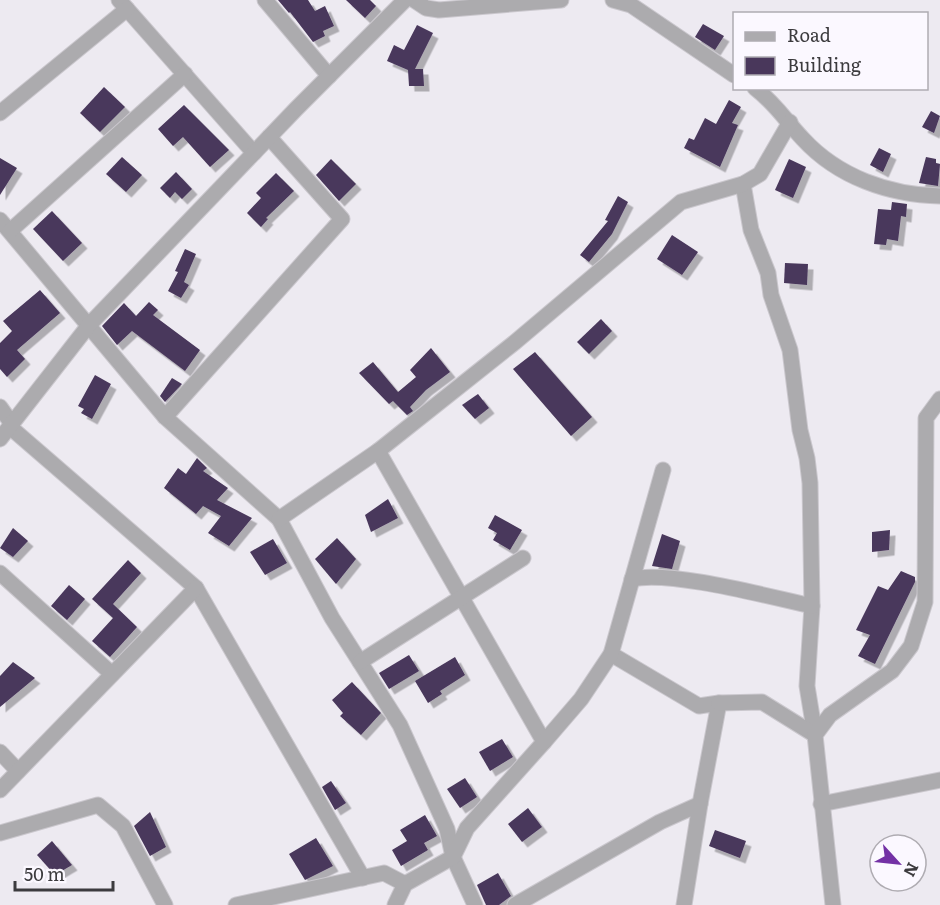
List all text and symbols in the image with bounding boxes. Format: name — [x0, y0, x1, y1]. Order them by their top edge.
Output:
legend — [733, 12, 928, 90]
text: Road — [787, 21, 831, 48]
text: Building — [787, 51, 862, 78]
north arrow — [868, 833, 928, 893]
scale bar — [15, 854, 112, 892]
text: N — [899, 859, 926, 882]
text: 50 m — [24, 860, 65, 887]

